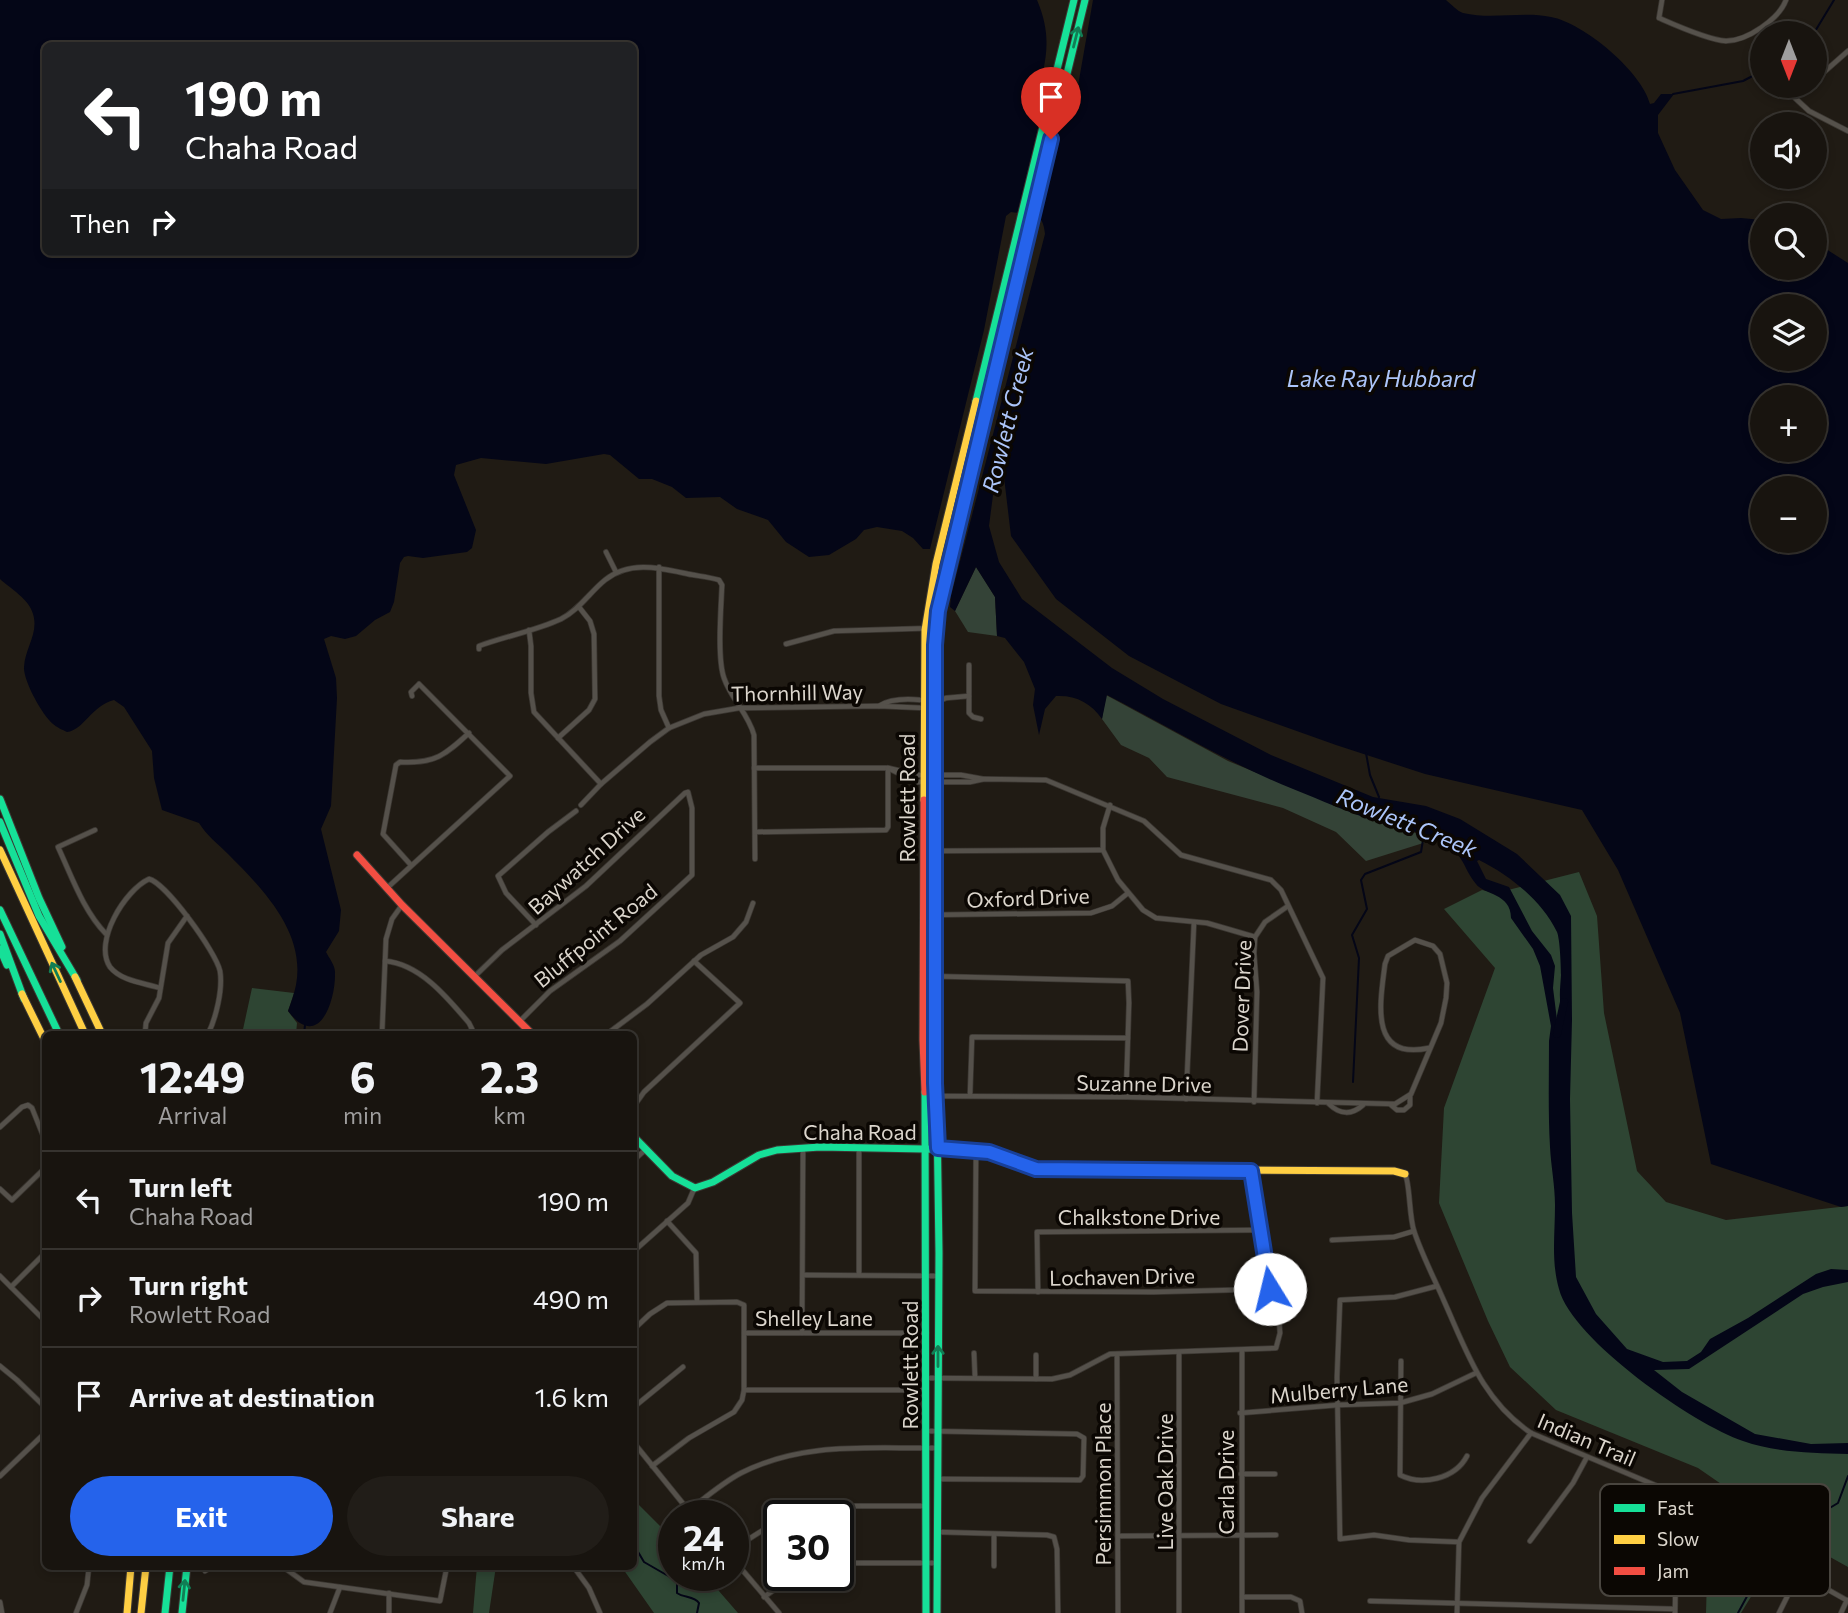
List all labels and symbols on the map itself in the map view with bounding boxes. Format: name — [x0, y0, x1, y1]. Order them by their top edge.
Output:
north arrow — [1750, 21, 1827, 98]
one-way arrow — [1070, 26, 1083, 49]
pin — [1021, 67, 1081, 139]
water label: Rowlett Creek — [975, 344, 1039, 495]
water label: Lake Ray Hubbard — [1287, 364, 1477, 392]
street label: Thornhill Way — [731, 678, 864, 706]
street label: Rowlett Road — [894, 734, 919, 862]
water label: Rowlett Creek — [1333, 781, 1482, 863]
street label: Baywatch Drive — [522, 801, 650, 919]
street label: Bluffpoint Road — [529, 878, 661, 992]
street label: Oxford Drive — [966, 882, 1090, 912]
street label: Dover Drive — [1227, 939, 1255, 1053]
one-way arrow — [48, 962, 61, 983]
street label: Suzanne Drive — [1076, 1069, 1212, 1097]
street label: Chaha Road — [803, 1119, 917, 1144]
street label: Chalkstone Drive — [1058, 1204, 1220, 1229]
position arrow — [1233, 1252, 1307, 1326]
street label: Lochaven Drive — [1049, 1262, 1195, 1290]
street label: Rowlett Road — [897, 1301, 922, 1429]
street label: Shelley Lane — [755, 1305, 873, 1330]
one-way arrow — [931, 1344, 945, 1367]
street label: Mulberry Lane — [1269, 1371, 1409, 1407]
street label: Persimmon Place — [1090, 1402, 1115, 1566]
street label: Indian Trail — [1534, 1407, 1640, 1471]
street label: Live Oak Drive — [1152, 1413, 1177, 1551]
street label: Carla Drive — [1213, 1430, 1238, 1534]
legend — [1600, 1484, 1830, 1596]
text: Fast — [1657, 1496, 1694, 1519]
speed limit sign: 30 — [763, 1500, 854, 1591]
text: Slow — [1657, 1527, 1699, 1550]
text: Jam — [1657, 1559, 1689, 1582]
one-way arrow — [178, 1579, 191, 1601]

